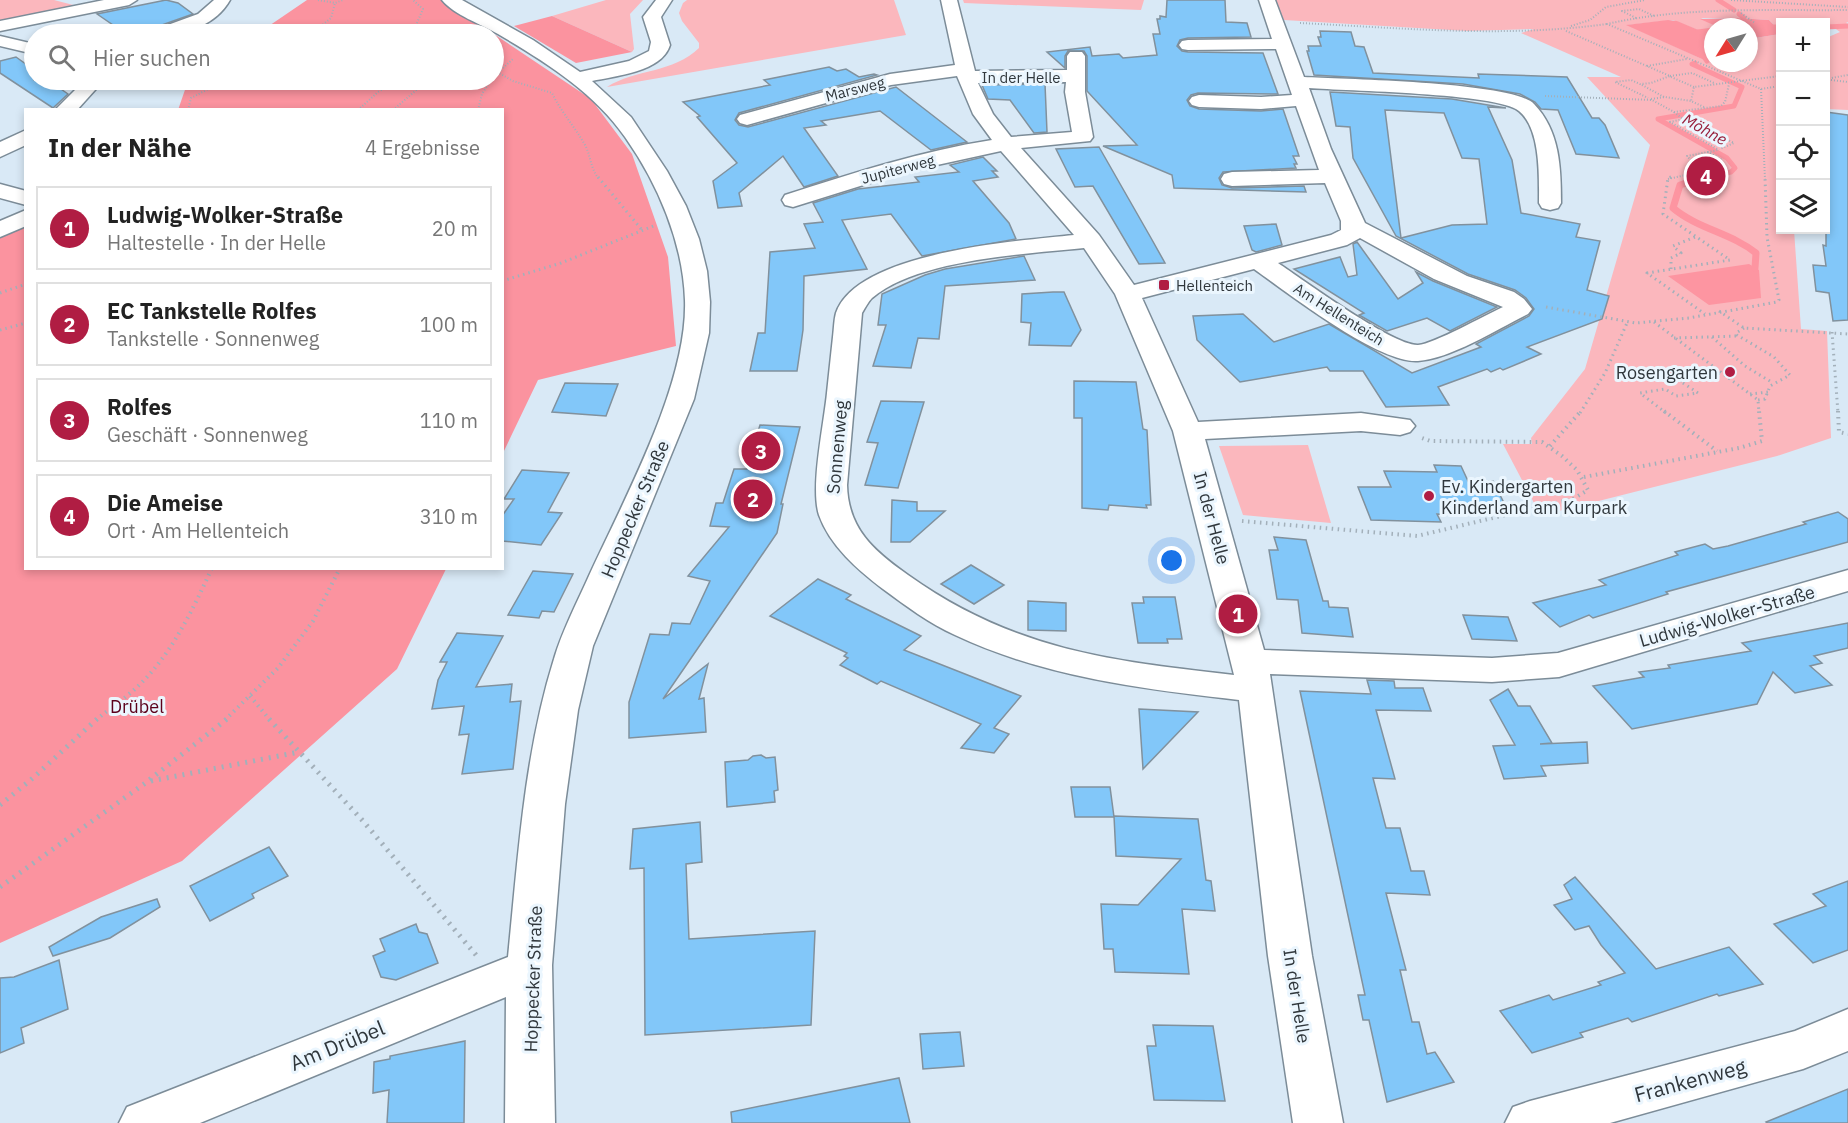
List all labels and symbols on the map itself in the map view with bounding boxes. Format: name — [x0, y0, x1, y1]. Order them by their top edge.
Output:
north arrow — [1704, 18, 1758, 72]
street label: In der Helle — [981, 68, 1061, 87]
street label: Marsweg — [823, 72, 887, 106]
water label: Möhne — [1679, 109, 1731, 149]
street label: Jupiterweg — [859, 150, 937, 188]
pin: 4 — [1686, 154, 1726, 198]
place label: Hellenteich — [1176, 276, 1253, 295]
marker: Hellenteich — [1157, 278, 1171, 292]
street label: Am Hellenteich — [1290, 279, 1388, 349]
place label: Rosengarten — [1616, 361, 1718, 384]
marker: Rosengarten — [1723, 365, 1737, 379]
street label: Sonnenweg — [821, 399, 853, 495]
pin: 3 — [742, 428, 780, 474]
street label: Hoppecker Straße — [596, 437, 674, 581]
street label: In der Helle — [1189, 469, 1235, 567]
place label: Ev. Kindergarten Kinderland am Kurpark — [1441, 475, 1628, 519]
pin: 2 — [734, 476, 772, 522]
marker: Ev. Kindergarten Kinderland am Kurpark — [1422, 489, 1436, 503]
your location — [1157, 546, 1186, 575]
street label: Ludwig-Wolker-Straße — [1637, 580, 1818, 652]
pin: 1 — [1218, 592, 1258, 636]
park label: Drübel — [110, 695, 164, 718]
street label: Hoppecker Straße — [519, 905, 547, 1053]
street label: In der Helle — [1278, 947, 1316, 1045]
street label: Am Drübel — [285, 1013, 389, 1077]
street label: Frankenweg — [1631, 1052, 1749, 1108]

